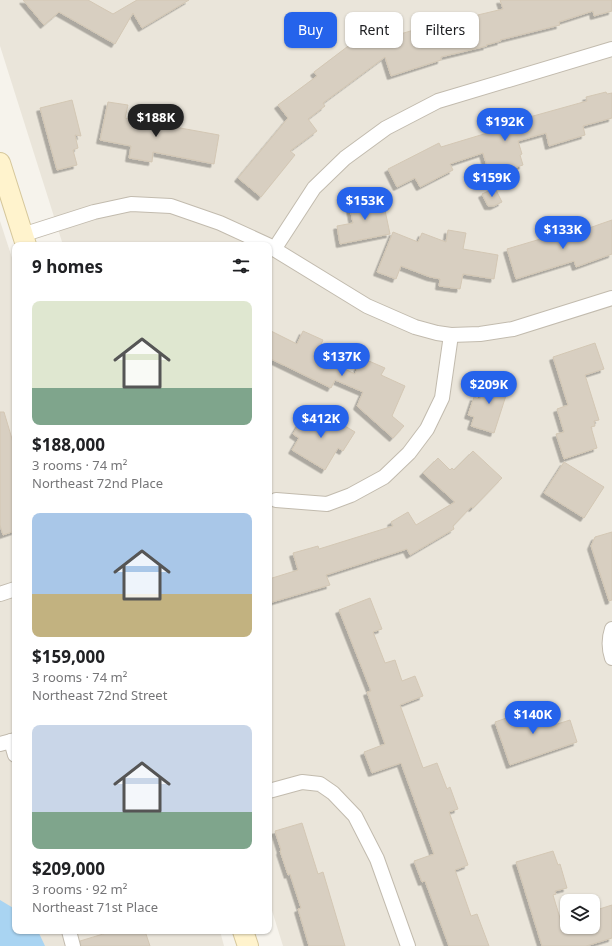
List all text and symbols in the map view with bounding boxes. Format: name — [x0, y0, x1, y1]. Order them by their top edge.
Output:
chip: Buy — [284, 12, 337, 48]
chip: Rent — [345, 12, 403, 48]
chip: Filters — [411, 12, 479, 48]
pin: $188K — [128, 104, 184, 138]
text: $188K — [137, 108, 175, 126]
pin: $192K — [477, 108, 533, 142]
text: $192K — [486, 112, 524, 130]
pin: $159K — [464, 164, 520, 198]
text: $159K — [473, 168, 511, 186]
pin: $153K — [337, 187, 393, 221]
text: $153K — [346, 191, 384, 209]
pin: $133K — [535, 216, 591, 250]
text: $133K — [544, 220, 582, 238]
text: 9 homes — [32, 255, 103, 278]
icon: filters — [230, 255, 252, 277]
icon: home — [106, 327, 178, 399]
pin: $137K — [314, 343, 370, 377]
text: $137K — [323, 347, 361, 365]
pin: $209K — [461, 371, 517, 405]
text: $209K — [470, 375, 508, 393]
pin: $412K — [293, 405, 349, 439]
text: $412K — [302, 409, 340, 427]
text: $188,000 — [32, 433, 105, 456]
text: 3 rooms · 74 m² — [32, 456, 127, 474]
text: Northeast 72nd Place — [32, 474, 163, 492]
icon: home — [106, 539, 178, 611]
text: $159,000 — [32, 645, 105, 668]
text: 3 rooms · 74 m² — [32, 668, 127, 686]
text: Northeast 72nd Street — [32, 686, 167, 704]
pin: $140K — [505, 701, 561, 735]
text: $140K — [514, 705, 552, 723]
icon: home — [106, 751, 178, 823]
text: $209,000 — [32, 857, 105, 880]
text: 3 rooms · 92 m² — [32, 880, 127, 898]
map controls — [560, 894, 600, 934]
button: layers — [560, 894, 600, 934]
text: Northeast 71st Place — [32, 898, 158, 916]

